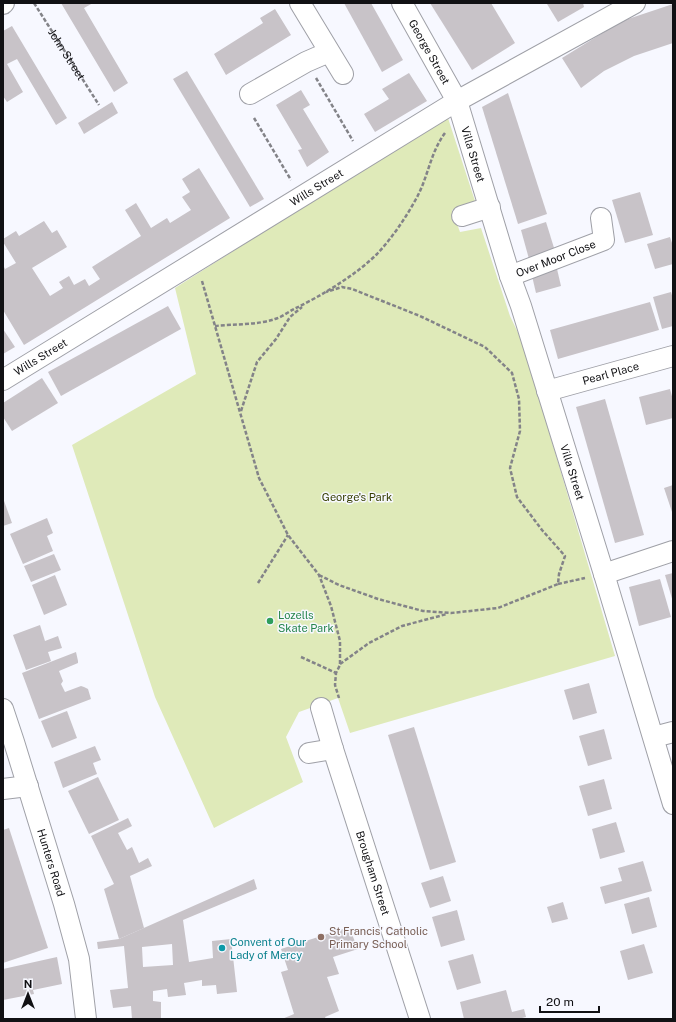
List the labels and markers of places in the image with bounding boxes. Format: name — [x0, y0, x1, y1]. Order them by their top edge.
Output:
place label: Lozells Skate Park — [278, 609, 334, 634]
marker: Lozells Skate Park — [265, 616, 275, 626]
place label: St Francis' Catholic Primary School — [329, 925, 428, 950]
marker: St Francis' Catholic Primary School — [316, 932, 326, 942]
place label: Convent of Our Lady of Mercy — [230, 936, 306, 961]
marker: Convent of Our Lady of Mercy — [217, 943, 227, 953]

